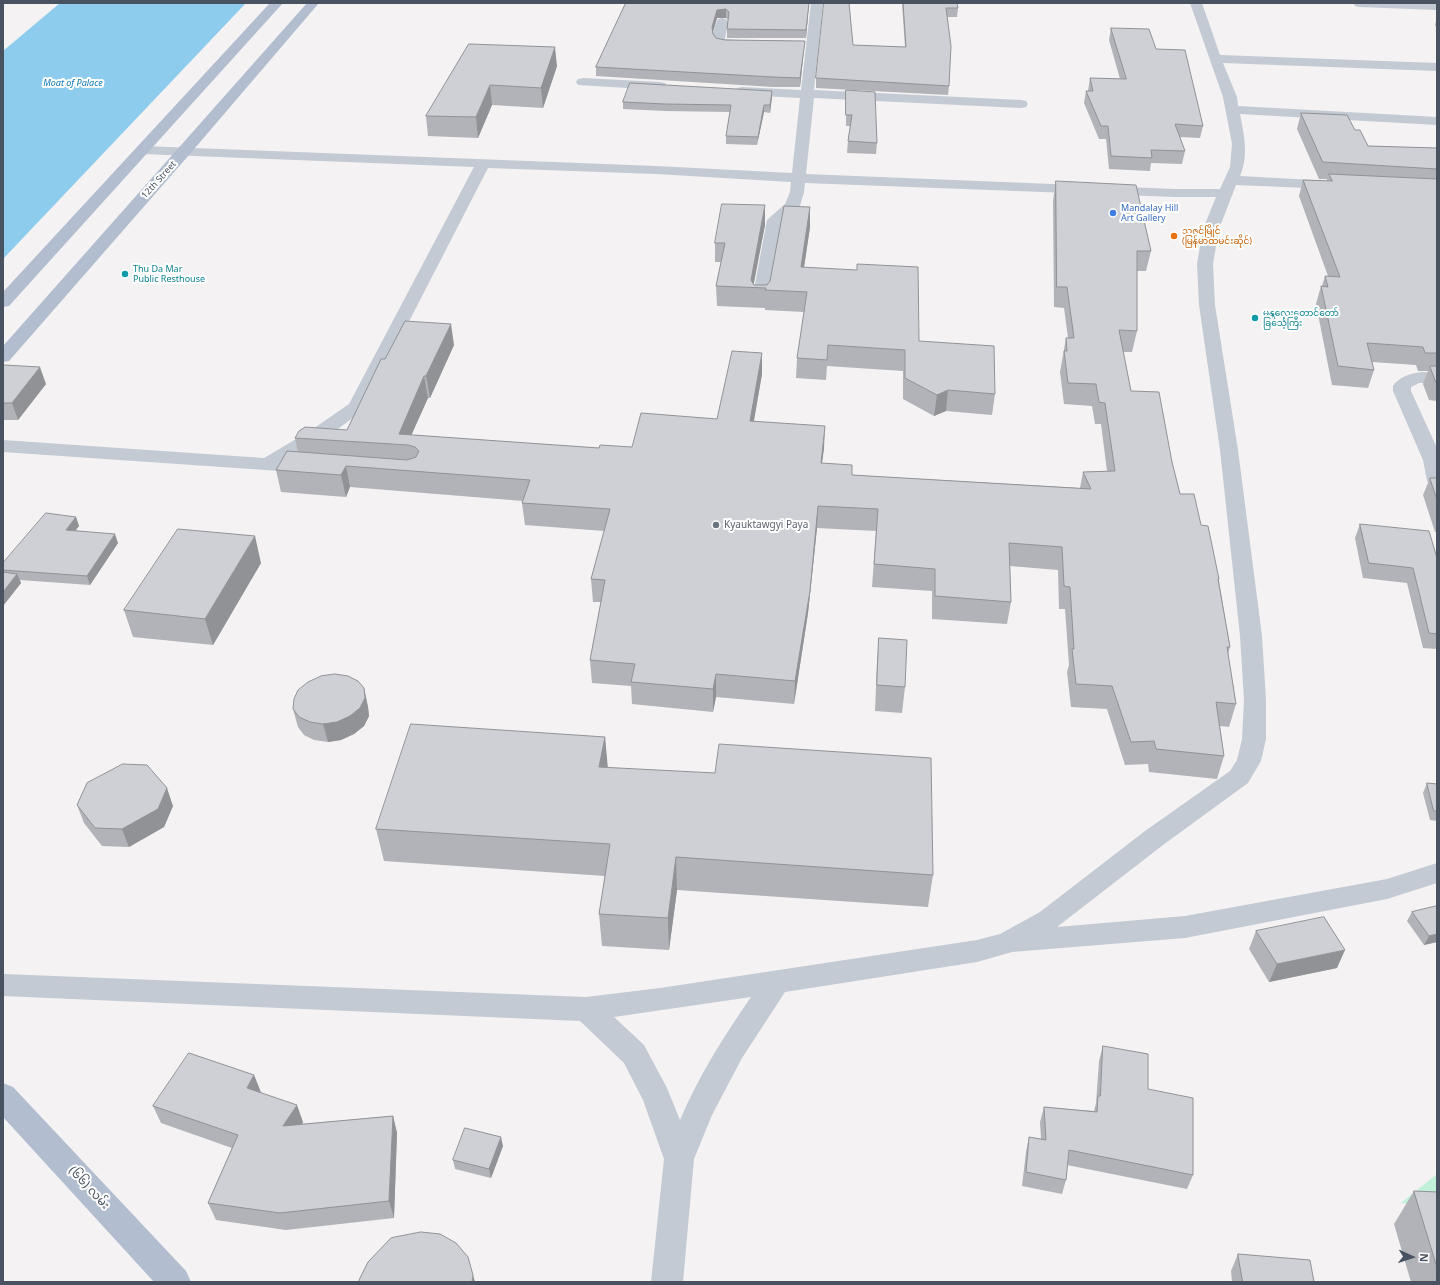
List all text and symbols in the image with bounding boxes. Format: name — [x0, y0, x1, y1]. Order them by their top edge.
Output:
water label: Moat of Palace — [43, 78, 103, 88]
street label: 12th Street — [139, 159, 179, 201]
place label: Mandalay Hill Art Gallery — [1121, 203, 1178, 224]
marker: Mandalay Hill Art Gallery — [1108, 208, 1118, 218]
place label: သဇင်မြိုင် (မြန်မာထမင်းဆိုင်) — [1182, 226, 1252, 247]
marker: သဇင်မြိုင် (မြန်မာထမင်းဆိုင်) — [1169, 231, 1179, 241]
place label: Thu Da Mar Public Resthouse — [133, 264, 205, 285]
marker: Thu Da Mar Public Resthouse — [120, 269, 130, 279]
place label: မန္တလေးတောင်တော် ‌ခြင်္သေ့ကြီး — [1263, 308, 1339, 329]
marker: မန္တလေးတောင်တော် ‌ခြင်္သေ့ကြီး — [1250, 313, 1260, 323]
place label: Kyauktawgyi Paya — [724, 519, 808, 531]
marker: Kyauktawgyi Paya — [711, 520, 721, 530]
street label: (၆၆) လမ်း — [66, 1164, 112, 1212]
north arrow — [1392, 1237, 1432, 1277]
text: N — [1417, 1253, 1432, 1263]

